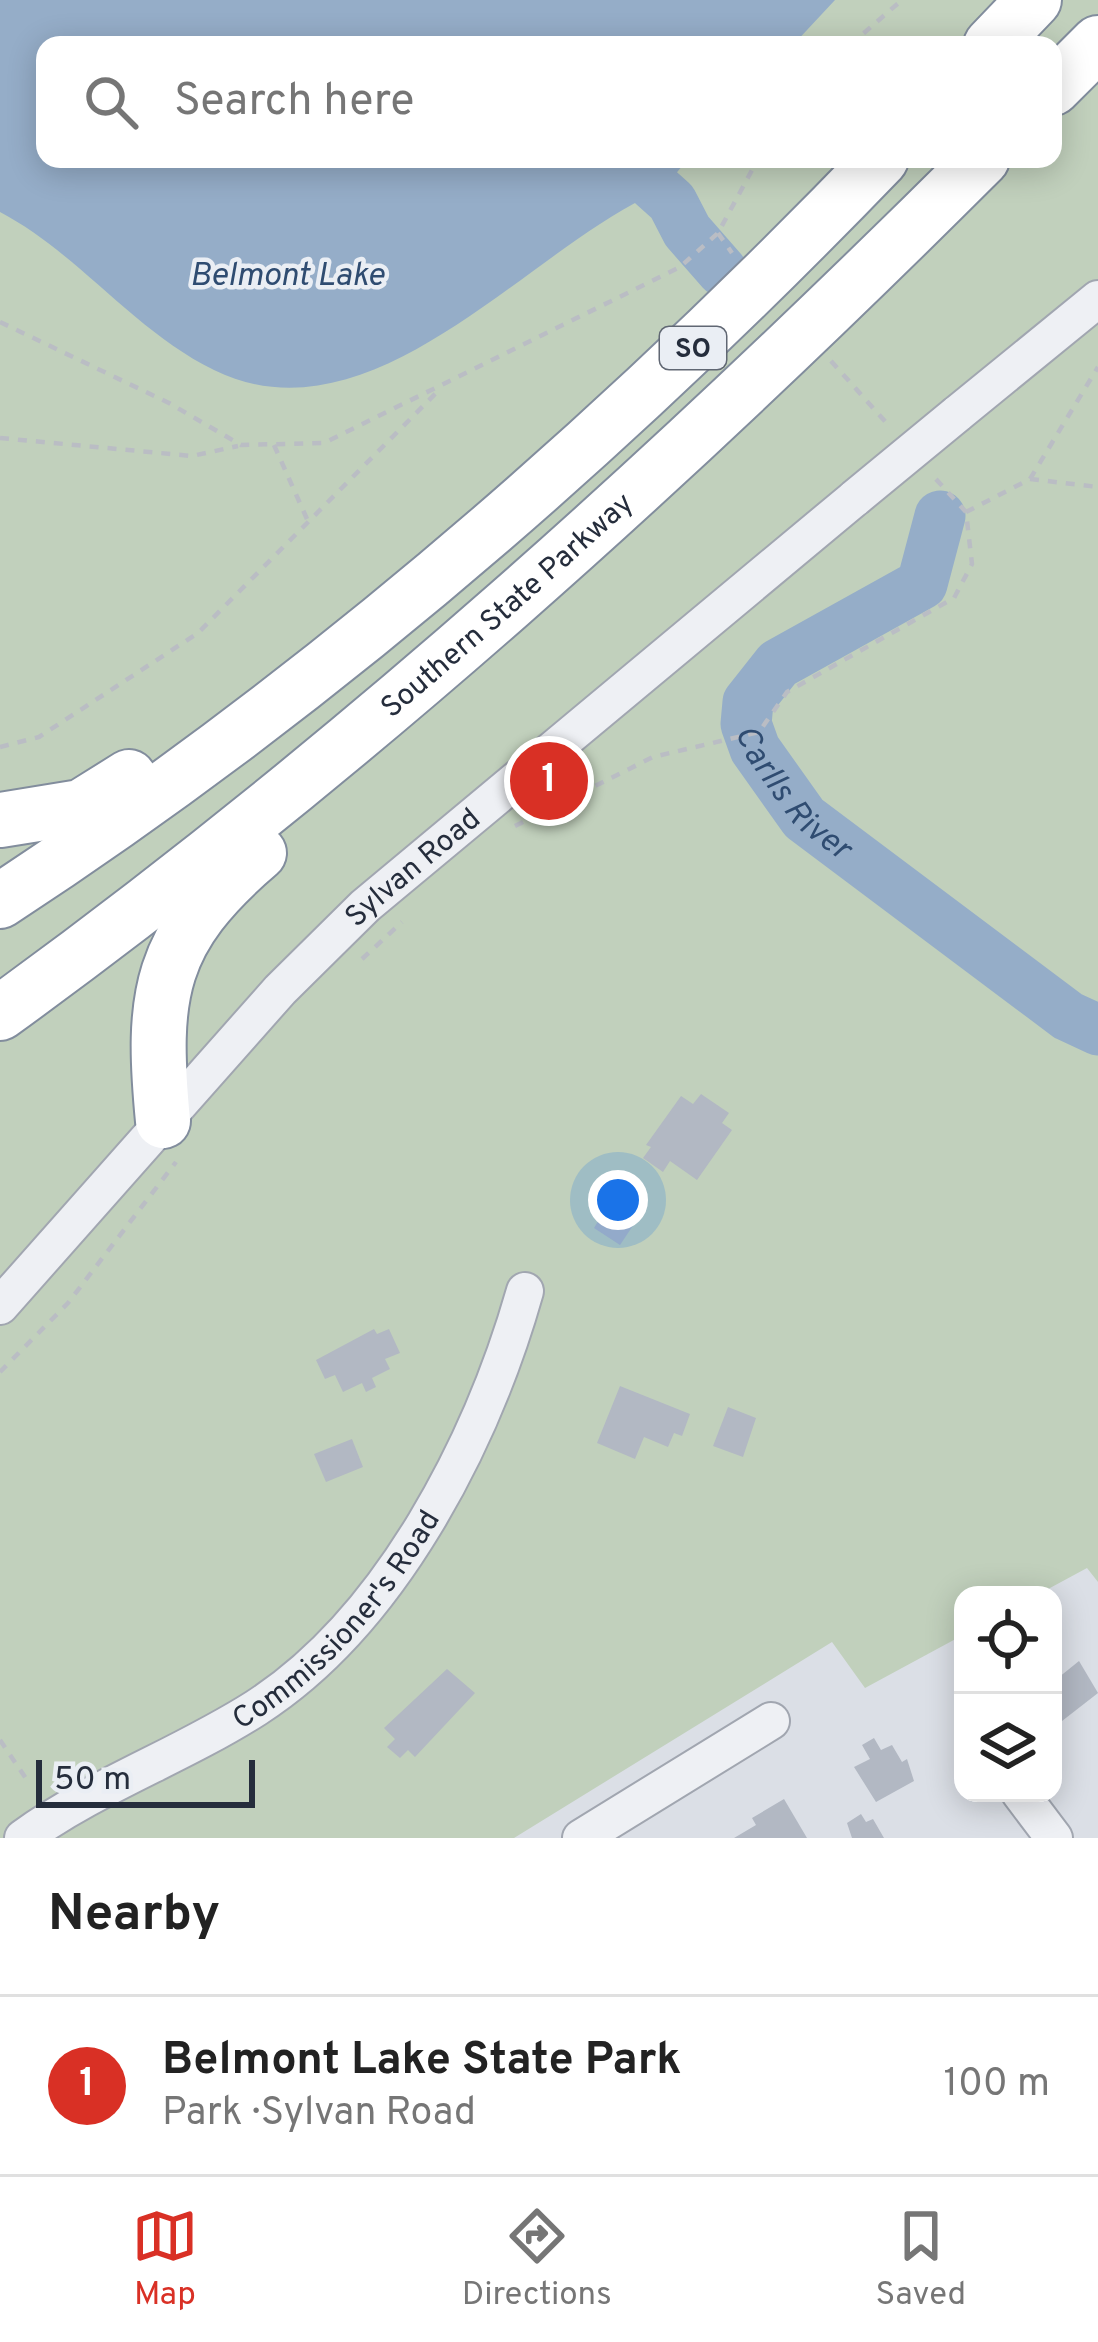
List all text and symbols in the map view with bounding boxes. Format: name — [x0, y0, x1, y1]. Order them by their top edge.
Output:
search box — [36, 36, 1062, 168]
icon: search — [78, 69, 144, 135]
text: Search here — [174, 74, 414, 131]
water label: Belmont Lake — [190, 256, 385, 298]
road number: SO — [660, 327, 726, 369]
street label: Southern State Parkway — [374, 486, 642, 727]
water label: Carlls River — [723, 720, 860, 873]
pin: 1 — [510, 736, 588, 826]
street label: Sylvan Road — [338, 802, 489, 936]
your location — [588, 1170, 648, 1230]
street label: Commissioner's Road — [226, 1504, 450, 1739]
map controls — [954, 1586, 1062, 1802]
button: locate — [954, 1586, 1062, 1694]
button: layers — [954, 1694, 1062, 1802]
scale bar — [36, 1754, 255, 1807]
text: 50 m — [54, 1760, 131, 1802]
text: Nearby — [48, 1884, 220, 1949]
text: Belmont Lake State Park — [162, 2033, 681, 2090]
text: 1 — [79, 2061, 95, 2110]
text: 100 m — [943, 2061, 1050, 2110]
text: Park · Sylvan Road — [162, 2090, 476, 2139]
tab: Map — [132, 2203, 198, 2317]
tab: Directions — [462, 2203, 612, 2317]
tab: Saved — [875, 2203, 966, 2317]

